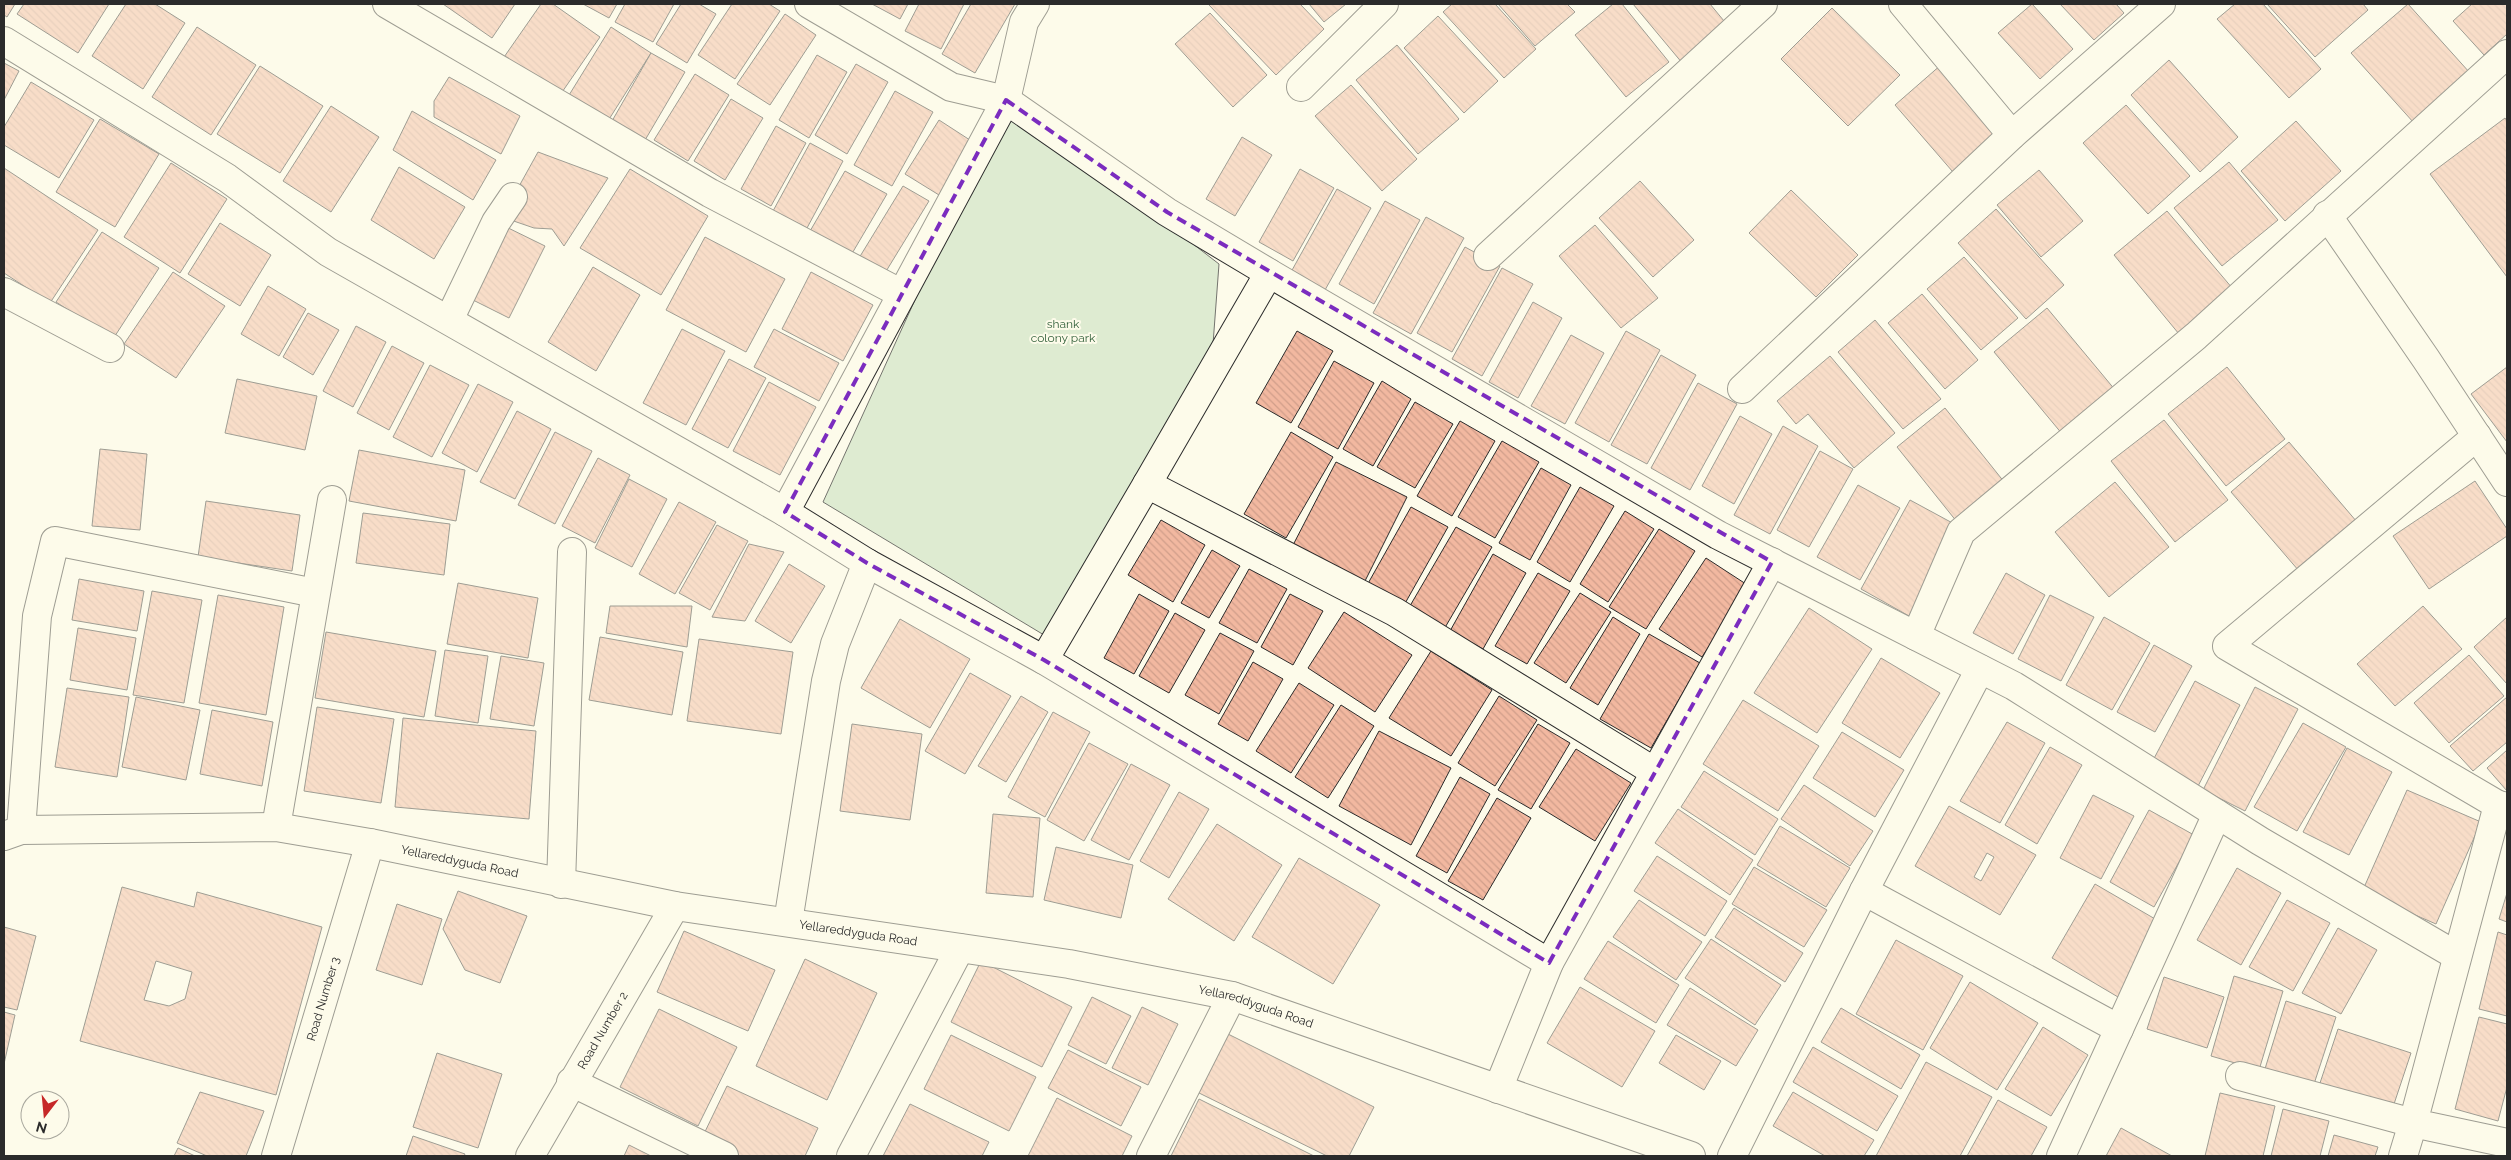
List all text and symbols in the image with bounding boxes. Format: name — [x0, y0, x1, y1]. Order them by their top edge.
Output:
park label: shank colony park — [1031, 317, 1096, 345]
street label: Yellareddyguda Road — [400, 843, 520, 880]
street label: Yellareddyguda Road — [798, 917, 918, 949]
street label: Road Number 3 — [304, 955, 342, 1043]
street label: Yellareddyguda Road — [1197, 983, 1315, 1031]
street label: Road Number 2 — [575, 989, 631, 1072]
north arrow — [20, 1090, 70, 1140]
text: N — [34, 1118, 49, 1137]

